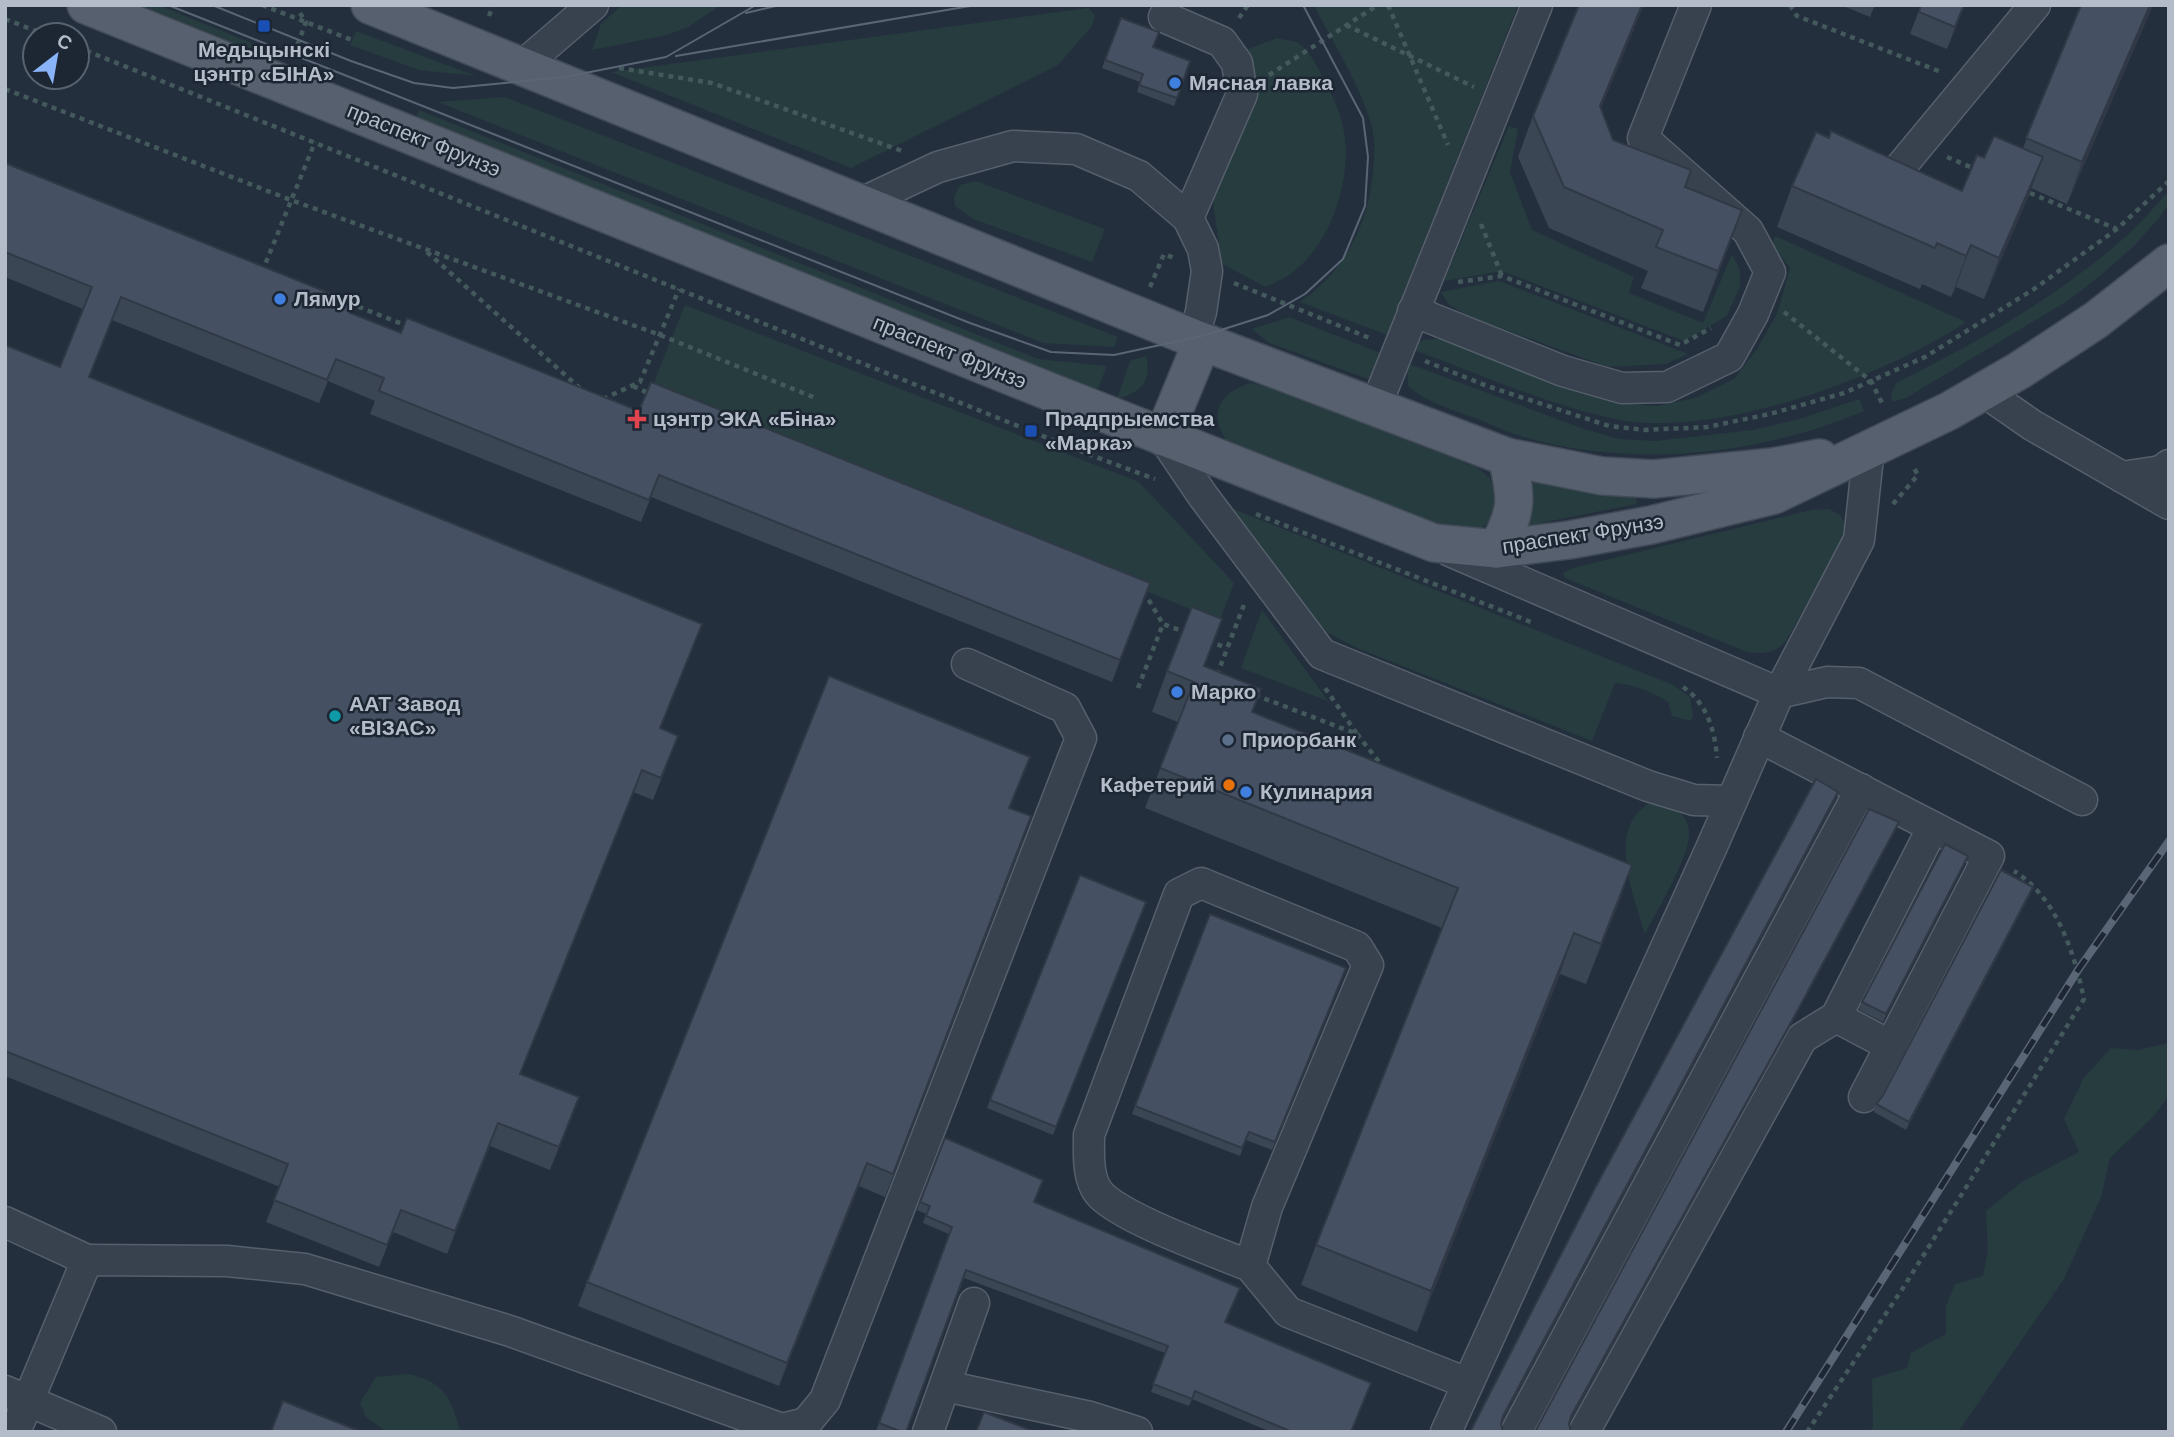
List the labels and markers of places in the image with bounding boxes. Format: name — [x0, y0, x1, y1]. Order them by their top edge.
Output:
marker: Медыцынскі цэнтр «БІНА» — [256, 18, 272, 34]
place label: Медыцынскі цэнтр «БІНА» — [194, 38, 334, 85]
place label: Мясная лавка — [1189, 71, 1333, 94]
marker: Мясная лавка — [1167, 75, 1183, 91]
place label: Лямур — [294, 287, 360, 310]
marker: Лямур — [272, 291, 288, 307]
place label: цэнтр ЭКА «Біна» — [653, 407, 837, 430]
place label: Прадпрыемства «Марка» — [1045, 407, 1215, 454]
marker: цэнтр ЭКА «Біна» — [627, 409, 647, 429]
marker: Прадпрыемства «Марка» — [1023, 423, 1039, 439]
place label: Марко — [1191, 680, 1256, 703]
marker: Марко — [1169, 684, 1185, 700]
place label: ААТ Завод «ВІЗАС» — [349, 692, 460, 739]
marker: ААТ Завод «ВІЗАС» — [327, 708, 343, 724]
place label: Приорбанк — [1242, 728, 1357, 751]
marker: Приорбанк — [1220, 732, 1236, 748]
place label: Кафетерий — [1100, 773, 1215, 796]
marker: Кафетерий — [1221, 777, 1237, 793]
place label: Кулинария — [1260, 780, 1373, 803]
marker: Кулинария — [1238, 784, 1254, 800]

